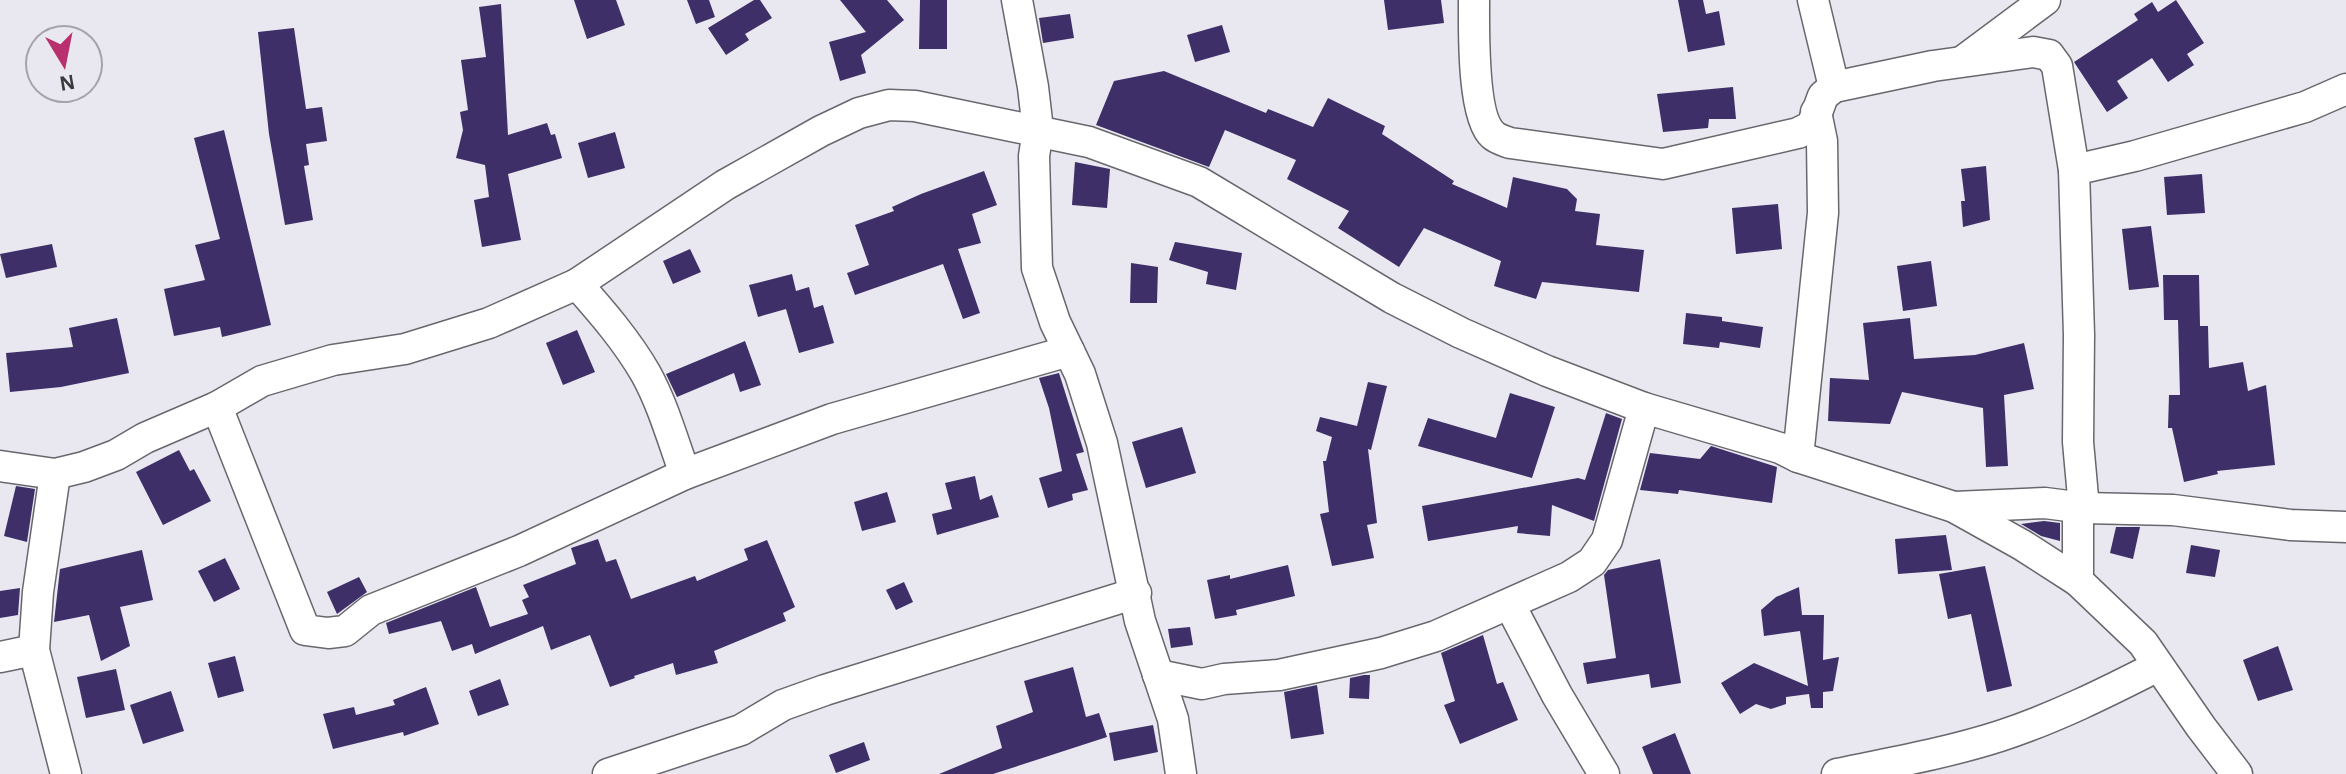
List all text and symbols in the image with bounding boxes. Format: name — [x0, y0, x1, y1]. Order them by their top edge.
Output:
north arrow — [24, 24, 104, 104]
text: N — [58, 71, 77, 95]

